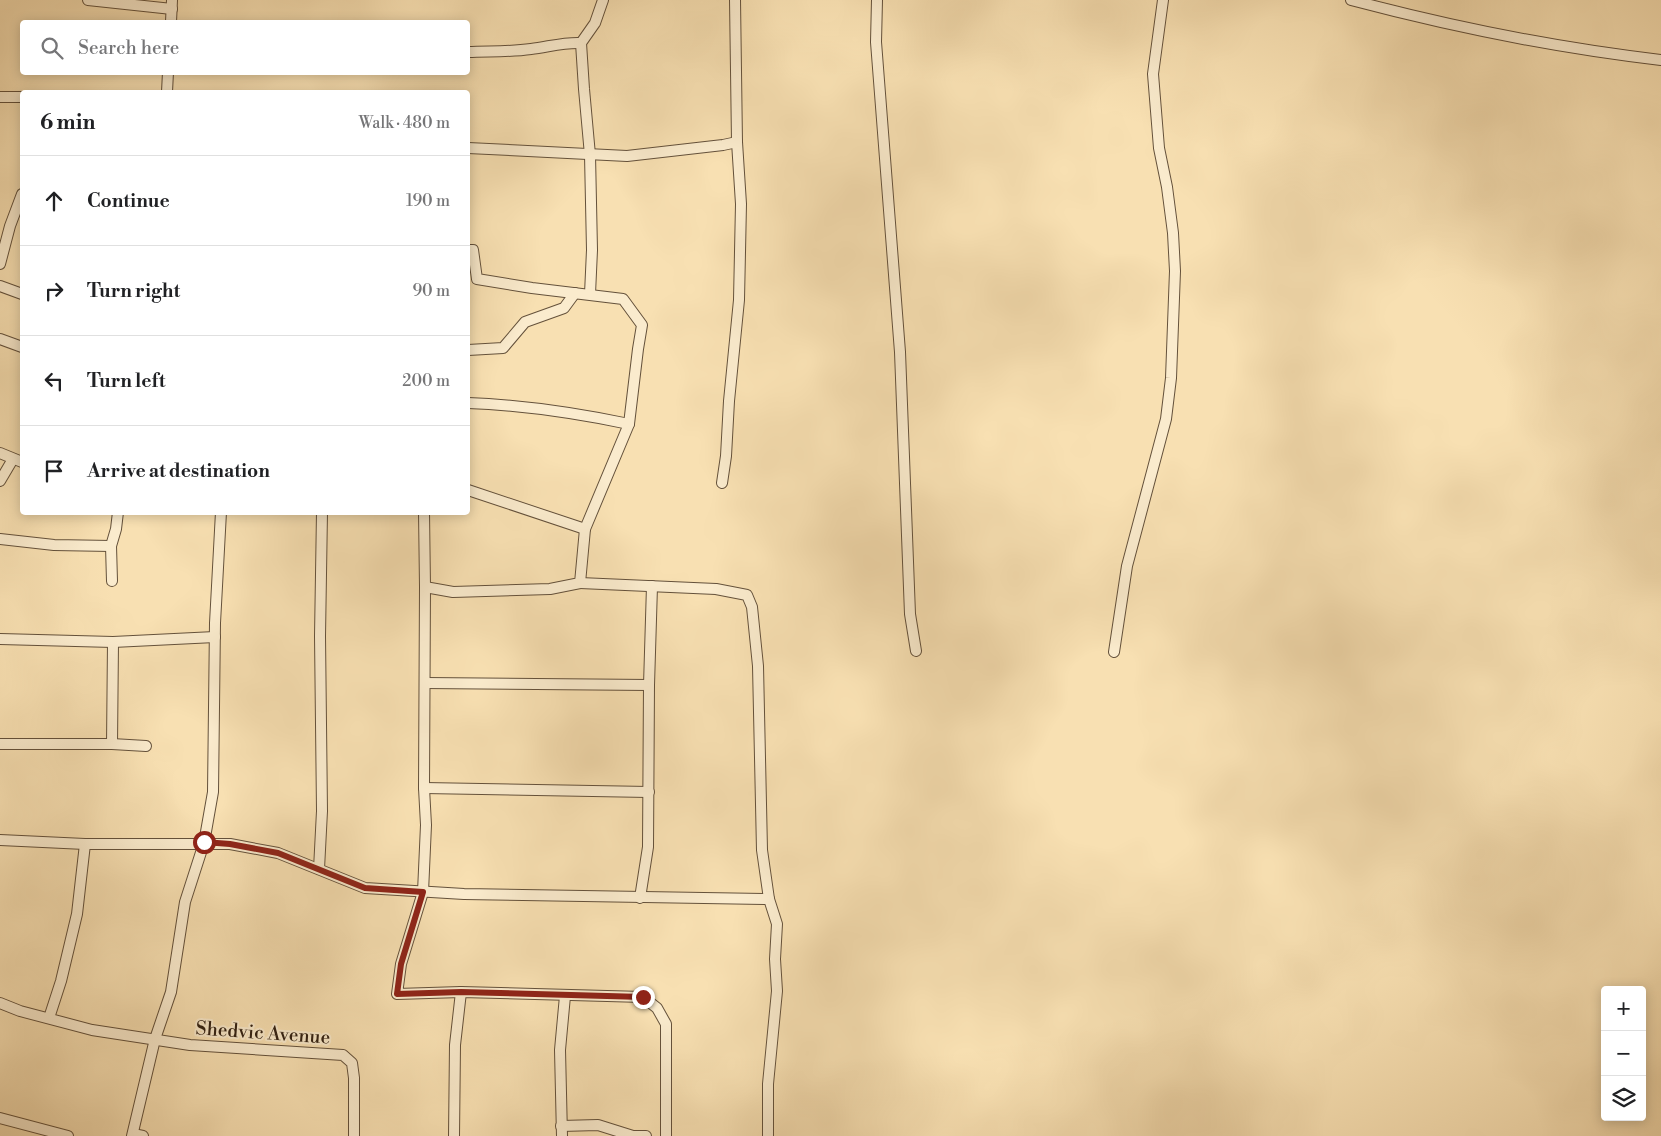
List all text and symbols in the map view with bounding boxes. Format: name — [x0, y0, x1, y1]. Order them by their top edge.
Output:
search box — [20, 20, 470, 75]
icon: search — [38, 34, 66, 62]
text: Search here — [78, 36, 179, 60]
text: 6 min — [40, 110, 95, 136]
text: Walk · 480 m — [359, 113, 450, 133]
icon: ahead — [40, 187, 68, 215]
text: Continue — [87, 189, 170, 213]
text: 190 m — [406, 191, 450, 211]
icon: right — [40, 277, 68, 305]
text: Turn right — [87, 279, 180, 303]
text: 90 m — [412, 281, 450, 301]
icon: left — [40, 367, 68, 395]
text: Turn left — [87, 369, 166, 393]
text: 200 m — [402, 371, 450, 391]
icon: arrive — [40, 457, 68, 485]
text: Arrive at destination — [87, 459, 270, 483]
route start — [193, 831, 216, 854]
route end — [632, 986, 655, 1009]
map controls — [1601, 986, 1646, 1121]
button: + — [1601, 986, 1646, 1031]
street label: Shedvic Avenue — [195, 1016, 331, 1050]
button: − — [1601, 1031, 1646, 1076]
button: layers — [1601, 1076, 1646, 1121]

